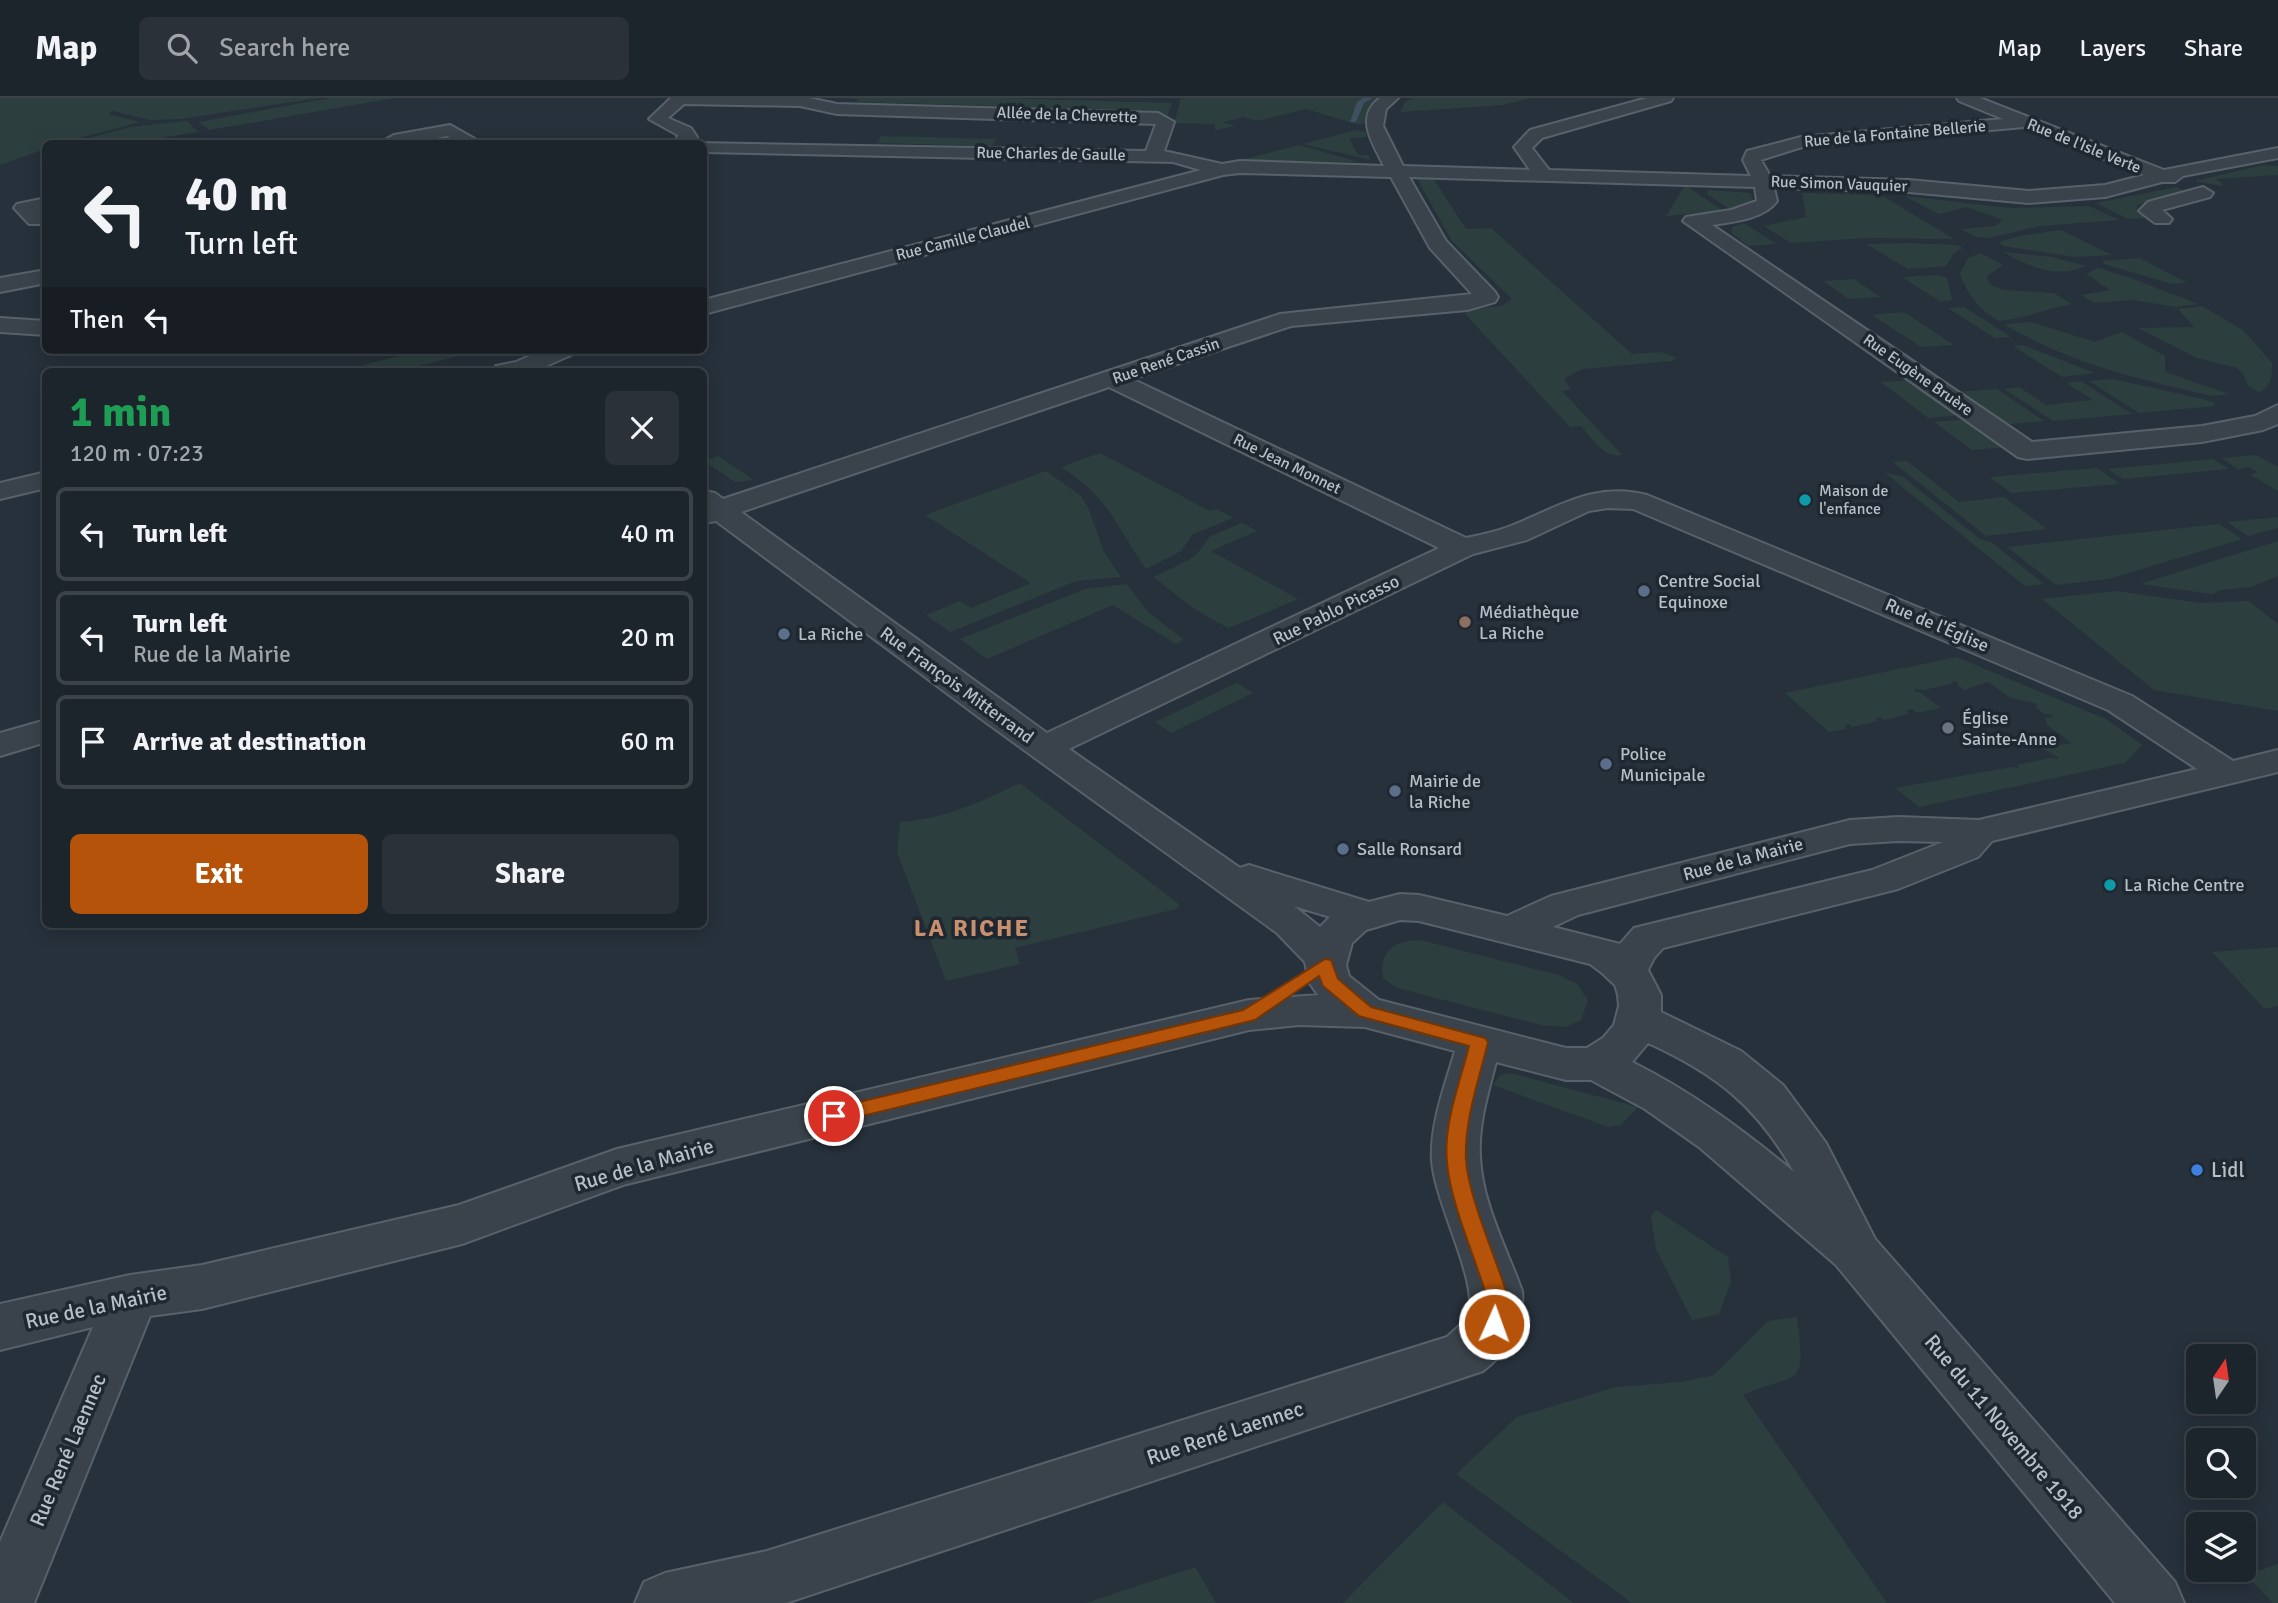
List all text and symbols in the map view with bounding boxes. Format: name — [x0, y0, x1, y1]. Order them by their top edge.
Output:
search box — [139, 17, 629, 80]
text: Map — [35, 28, 97, 69]
icon: search — [163, 29, 201, 67]
text: Search here — [219, 32, 350, 64]
text: Map — [1997, 33, 2042, 63]
text: Layers — [2080, 33, 2146, 63]
text: Share — [2184, 33, 2243, 63]
street label: Allée de la Chevrette — [996, 103, 1138, 127]
street label: Rue de l'Isle Verte — [2024, 114, 2144, 178]
street label: Rue de la Fontaine Bellerie — [1803, 116, 1987, 152]
street label: Rue Charles de Gaulle — [976, 143, 1126, 165]
text: 40 m — [185, 164, 288, 224]
icon: left — [70, 168, 161, 259]
street label: Rue Simon Vauquier — [1770, 172, 1908, 196]
street label: Rue Camille Claudel — [894, 213, 1032, 265]
text: Turn left — [185, 224, 298, 263]
icon: left — [138, 301, 176, 339]
text: Then — [70, 304, 124, 336]
street label: Rue Eugène Bruère — [1859, 330, 1977, 420]
street label: Rue René Cassin — [1110, 333, 1222, 389]
text: 1 min — [70, 387, 171, 438]
button: close — [605, 391, 679, 465]
street label: Rue Jean Monnet — [1230, 429, 1344, 499]
text: 120 m · 07:23 — [70, 439, 204, 468]
place label: Maison de l'enfance — [1819, 481, 1888, 519]
marker: Maison de l'enfance — [1797, 492, 1813, 508]
icon: left — [74, 515, 112, 553]
text: Turn left — [133, 518, 227, 550]
text: 40 m — [620, 518, 675, 550]
street label: Rue Pablo Picasso — [1269, 570, 1403, 650]
place label: Centre Social Equinoxe — [1658, 570, 1760, 613]
marker: Centre Social Equinoxe — [1636, 583, 1652, 599]
street label: Rue de l'Église — [1882, 593, 1992, 657]
place label: Médiathèque La Riche — [1479, 601, 1579, 644]
text: Turn left — [133, 608, 227, 640]
marker: Médiathèque La Riche — [1457, 614, 1473, 630]
icon: left — [74, 619, 112, 657]
text: 20 m — [620, 622, 675, 654]
street label: Rue François Mitterrand — [876, 622, 1038, 748]
place label: La Riche — [798, 623, 863, 645]
marker: La Riche — [776, 626, 792, 642]
text: Rue de la Mairie — [133, 640, 291, 669]
place label: Église Sainte-Anne — [1962, 707, 2057, 750]
marker: Église Sainte-Anne — [1940, 720, 1956, 736]
icon: arrive — [74, 723, 112, 761]
text: Arrive at destination — [133, 726, 366, 758]
text: 60 m — [620, 726, 675, 758]
place label: Police Municipale — [1620, 743, 1705, 786]
marker: Police Municipale — [1598, 756, 1614, 772]
place label: Mairie de la Riche — [1409, 770, 1481, 813]
marker: Mairie de la Riche — [1387, 783, 1403, 799]
street label: Rue de la Mairie — [1681, 832, 1805, 886]
button: Exit — [70, 834, 368, 914]
button: Share — [382, 834, 679, 914]
place label: Salle Ronsard — [1357, 838, 1462, 860]
marker: Salle Ronsard — [1335, 841, 1351, 857]
place label: La Riche Centre — [2124, 874, 2244, 896]
marker: La Riche Centre — [2102, 877, 2118, 893]
district label: LA RICHE — [914, 913, 1030, 943]
pin — [804, 1086, 864, 1146]
icon: arrive — [815, 1097, 853, 1135]
street label: Rue de la Mairie — [571, 1133, 717, 1197]
place label: Lidl — [2211, 1157, 2245, 1183]
marker: Lidl — [2189, 1162, 2205, 1178]
street label: Rue de la Mairie — [23, 1279, 169, 1335]
position arrow — [1457, 1287, 1531, 1361]
street label: Rue du 11 Novembre 1918 — [1919, 1329, 2089, 1525]
north arrow — [2186, 1344, 2256, 1414]
map controls — [2186, 1344, 2256, 1582]
street label: Rue René Laennec — [24, 1370, 112, 1530]
street label: Rue René Laennec — [1143, 1395, 1307, 1471]
button: search — [2186, 1428, 2256, 1498]
button: layers — [2186, 1512, 2256, 1582]

